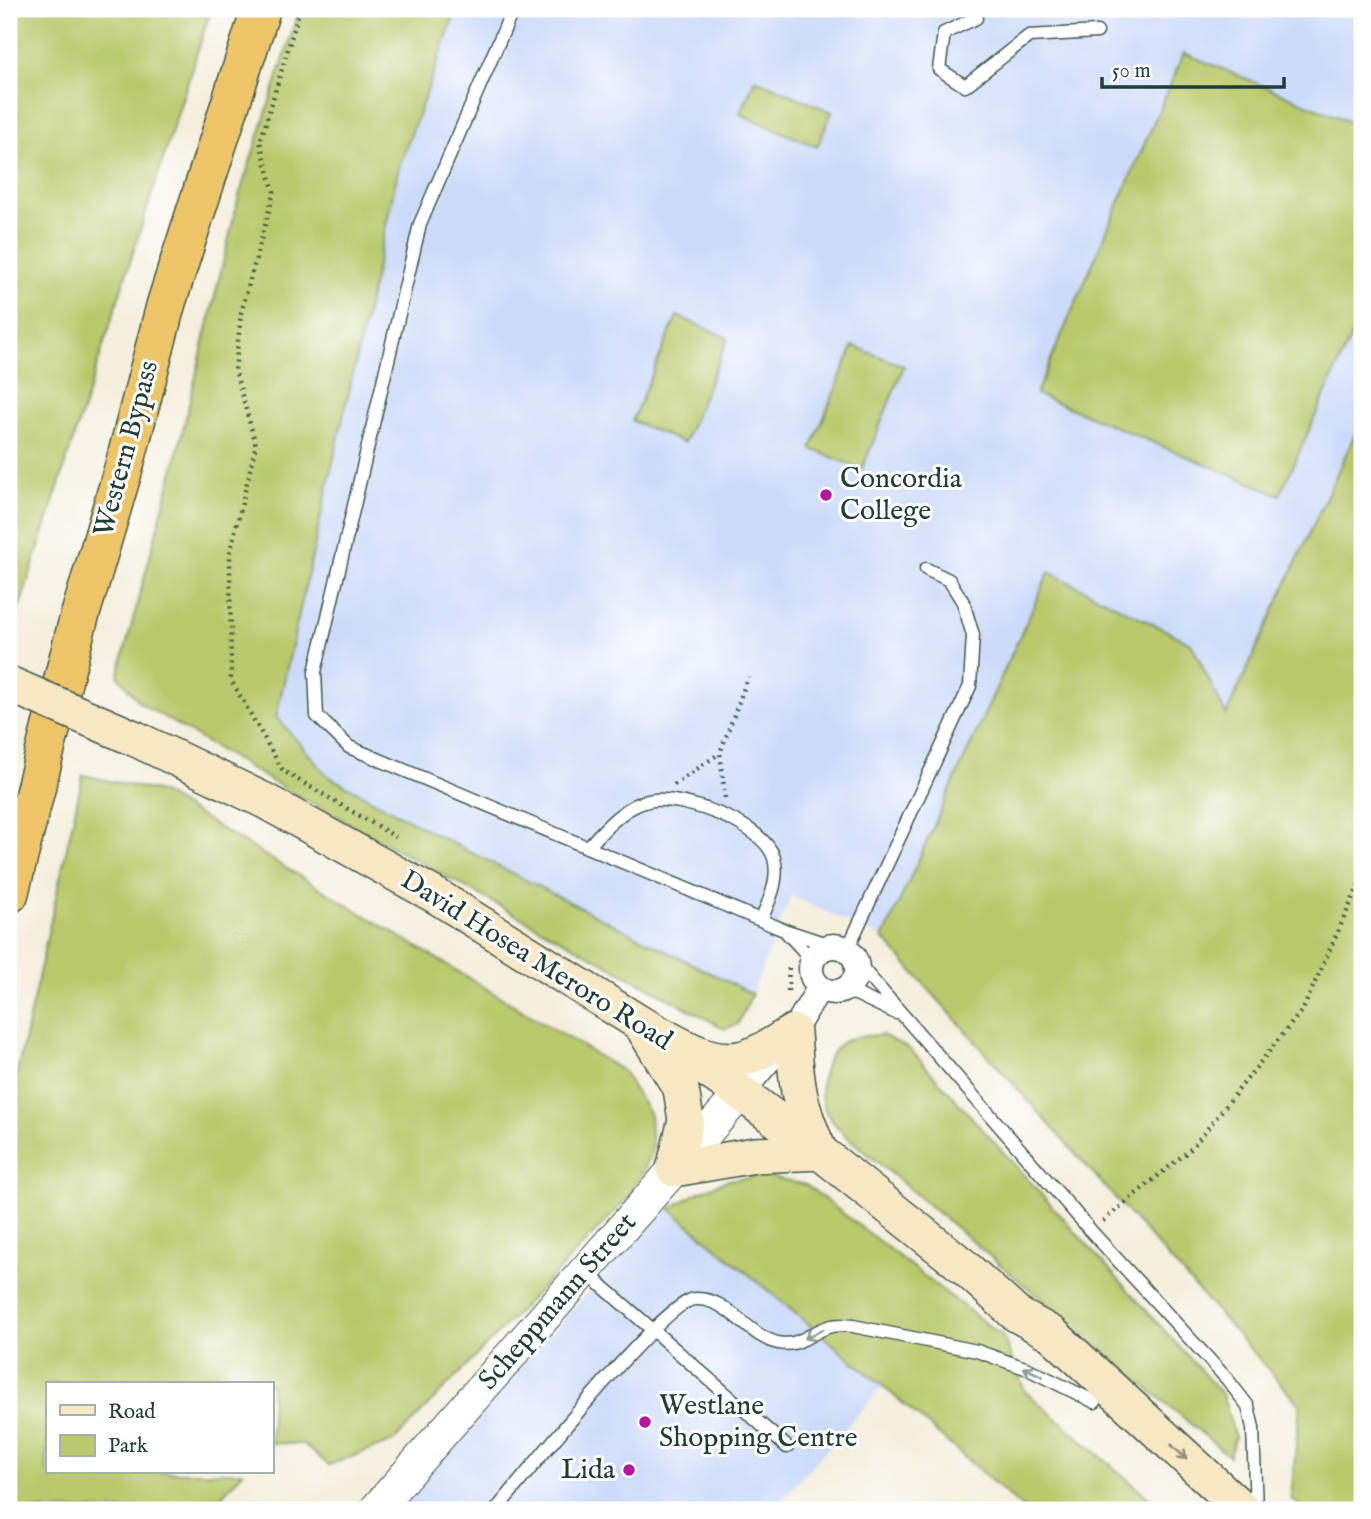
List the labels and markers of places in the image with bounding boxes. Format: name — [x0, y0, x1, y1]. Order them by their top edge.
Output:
place label: Concordia College — [840, 462, 963, 529]
marker: Concordia College — [818, 487, 834, 503]
place label: Westlane Shopping Centre — [659, 1389, 858, 1456]
marker: Westlane Shopping Centre — [637, 1414, 653, 1430]
place label: Lida — [561, 1453, 616, 1488]
marker: Lida — [621, 1462, 637, 1478]

